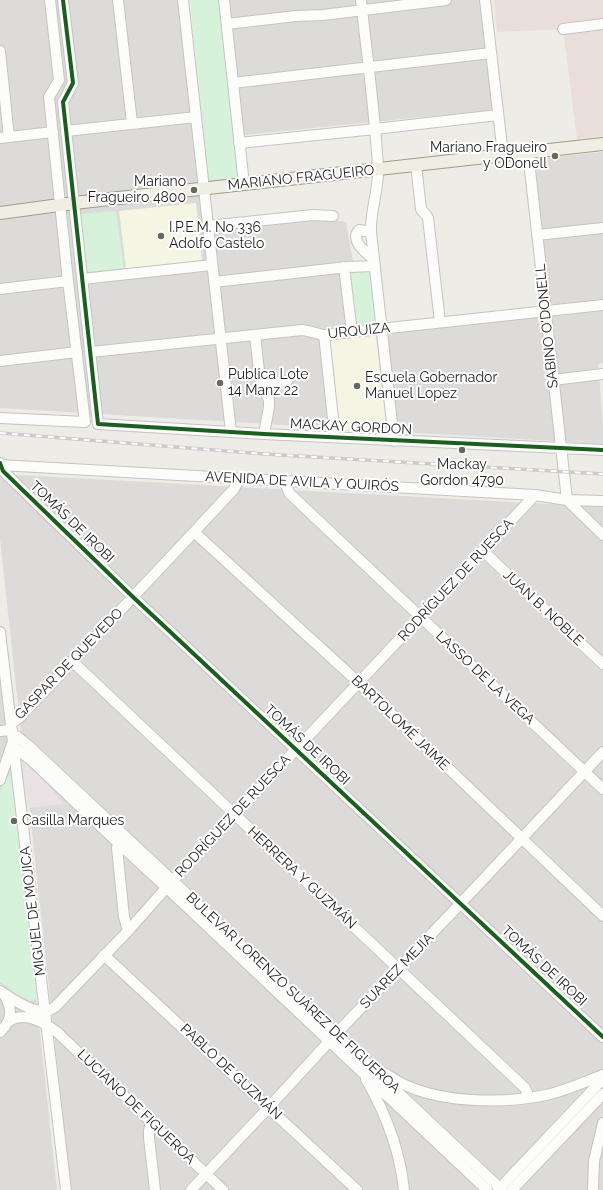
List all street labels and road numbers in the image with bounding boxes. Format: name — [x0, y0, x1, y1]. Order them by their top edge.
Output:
street label: MARIANO FRAGUEIRO — [227, 162, 375, 194]
street label: SABINO O'DONELL — [532, 263, 562, 389]
street label: URQUIZA — [327, 319, 391, 343]
street label: MACKAY GORDON — [290, 415, 412, 439]
street label: AVENIDA DE AVILA Y QUIRÓS — [205, 469, 399, 495]
street label: TOMÁS DE IROBI — [26, 478, 118, 566]
street label: RODRÍGUEZ DE RUESCA — [395, 515, 517, 645]
street label: JUAN B. NOBLE — [499, 567, 587, 649]
street label: GASPAR DE QUEVEDO — [11, 605, 127, 723]
street label: LASSO DE LA VEGA — [432, 628, 538, 728]
street label: BARTOLOMÉ JAIME — [348, 672, 452, 774]
street label: TOMÁS DE IROBI — [261, 701, 353, 789]
street label: RODRÍGUEZ DE RUESCA — [172, 751, 294, 881]
street label: HERRERA Y GUZMÁN — [244, 823, 360, 933]
street label: MIGUEL DE MOJICA — [17, 845, 49, 977]
street label: BULEVAR LORENZO SUÁREZ DE FIGUEROA — [182, 889, 404, 1097]
street label: TOMÁS DE IROBI — [498, 922, 590, 1010]
street label: SUAREZ MEJIA — [357, 930, 437, 1012]
street label: PABLO DE GUZMÁN — [177, 1021, 285, 1123]
street label: LUCIANO DE FIGUEROA — [74, 1046, 198, 1168]

